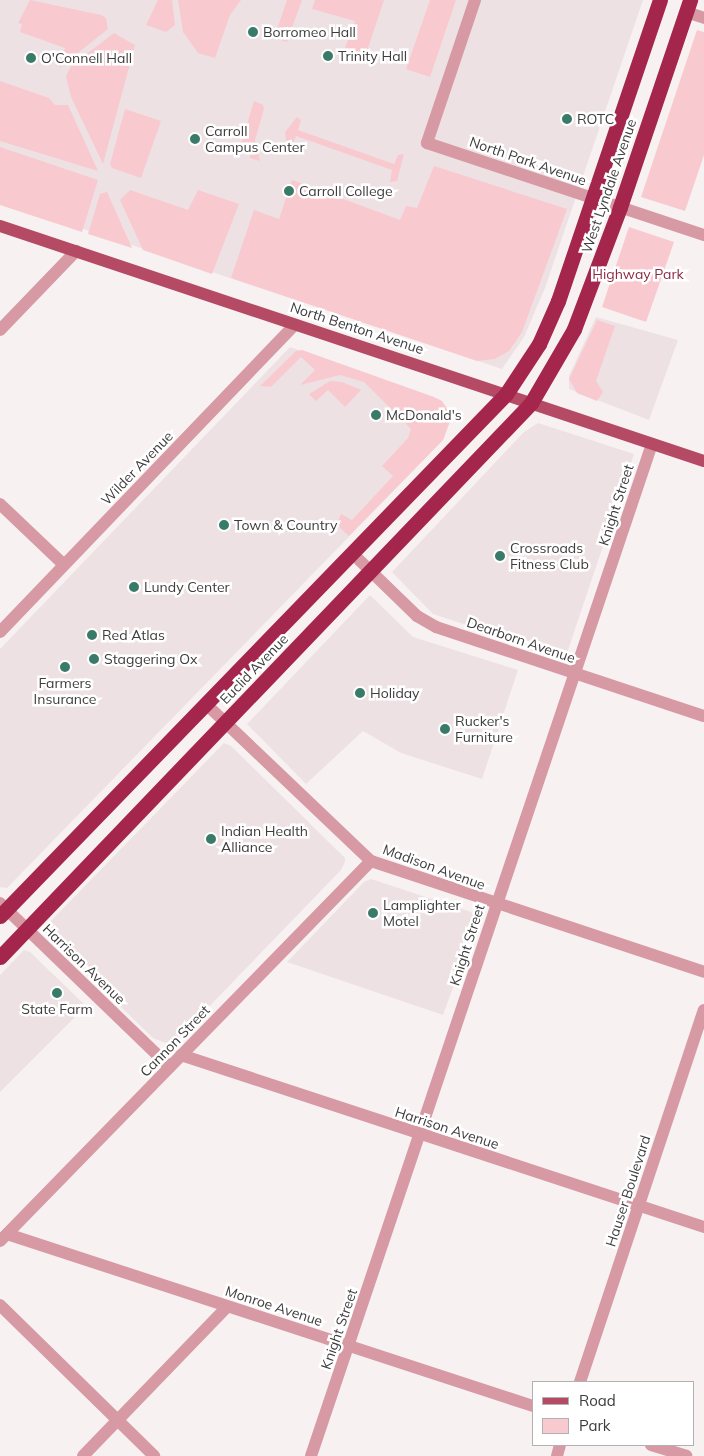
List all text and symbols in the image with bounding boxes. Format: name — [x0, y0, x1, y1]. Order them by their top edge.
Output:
place label: Borromeo Hall — [263, 24, 356, 40]
marker: Borromeo Hall — [247, 26, 259, 38]
place label: Trinity Hall — [338, 48, 407, 64]
place label: O'Connell Hall — [41, 50, 132, 66]
marker: Trinity Hall — [322, 50, 334, 62]
marker: O'Connell Hall — [25, 52, 37, 64]
place label: ROTC — [577, 111, 614, 127]
marker: ROTC — [561, 113, 573, 125]
street label: West Lyndale Avenue — [578, 117, 640, 255]
place label: Carroll Campus Center — [205, 123, 305, 156]
marker: Carroll Campus Center — [189, 133, 201, 145]
street label: North Park Avenue — [467, 133, 589, 189]
place label: Carroll College — [299, 183, 393, 199]
marker: Carroll College — [283, 185, 295, 197]
park label: Highway Park — [592, 266, 684, 282]
street label: North Benton Avenue — [288, 298, 426, 358]
place label: McDonald's — [386, 407, 462, 423]
marker: McDonald's — [370, 409, 382, 421]
street label: Wilder Avenue — [98, 428, 176, 508]
street label: Knight Street — [595, 462, 637, 548]
place label: Town & Country — [234, 517, 338, 533]
marker: Town & Country — [218, 519, 230, 531]
place label: Crossroads Fitness Club — [510, 540, 589, 572]
marker: Crossroads Fitness Club — [494, 550, 506, 562]
place label: Lundy Center — [144, 579, 230, 595]
marker: Lundy Center — [128, 581, 140, 593]
street label: Dearborn Avenue — [465, 614, 577, 666]
place label: Red Atlas — [102, 627, 165, 643]
marker: Red Atlas — [86, 629, 98, 641]
street label: Euclid Avenue — [216, 631, 292, 707]
place label: Staggering Ox — [104, 651, 198, 667]
marker: Staggering Ox — [88, 653, 100, 665]
marker: Farmers Insurance — [59, 661, 71, 673]
place label: Farmers Insurance — [34, 675, 96, 708]
place label: Holiday — [370, 685, 420, 701]
marker: Holiday — [354, 687, 366, 699]
place label: Rucker's Furniture — [455, 713, 513, 746]
marker: Rucker's Furniture — [439, 723, 451, 735]
place label: Indian Health Alliance — [221, 823, 308, 856]
marker: Indian Health Alliance — [205, 833, 217, 845]
street label: Madison Avenue — [381, 841, 487, 893]
place label: Lamplighter Motel — [383, 897, 461, 930]
street label: Knight Street — [446, 902, 488, 988]
marker: Lamplighter Motel — [367, 907, 379, 919]
street label: Harrison Avenue — [39, 920, 129, 1008]
marker: State Farm — [51, 987, 63, 999]
place label: State Farm — [21, 1001, 93, 1017]
street label: Cannon Street — [137, 1002, 213, 1080]
street label: Harrison Avenue — [393, 1103, 501, 1153]
street label: Hauser Boulevard — [602, 1133, 654, 1249]
street label: Monroe Avenue — [223, 1282, 325, 1330]
street label: Knight Street — [317, 1286, 361, 1372]
legend — [532, 1381, 694, 1446]
text: Road — [579, 1391, 616, 1410]
text: Park — [579, 1416, 611, 1435]

